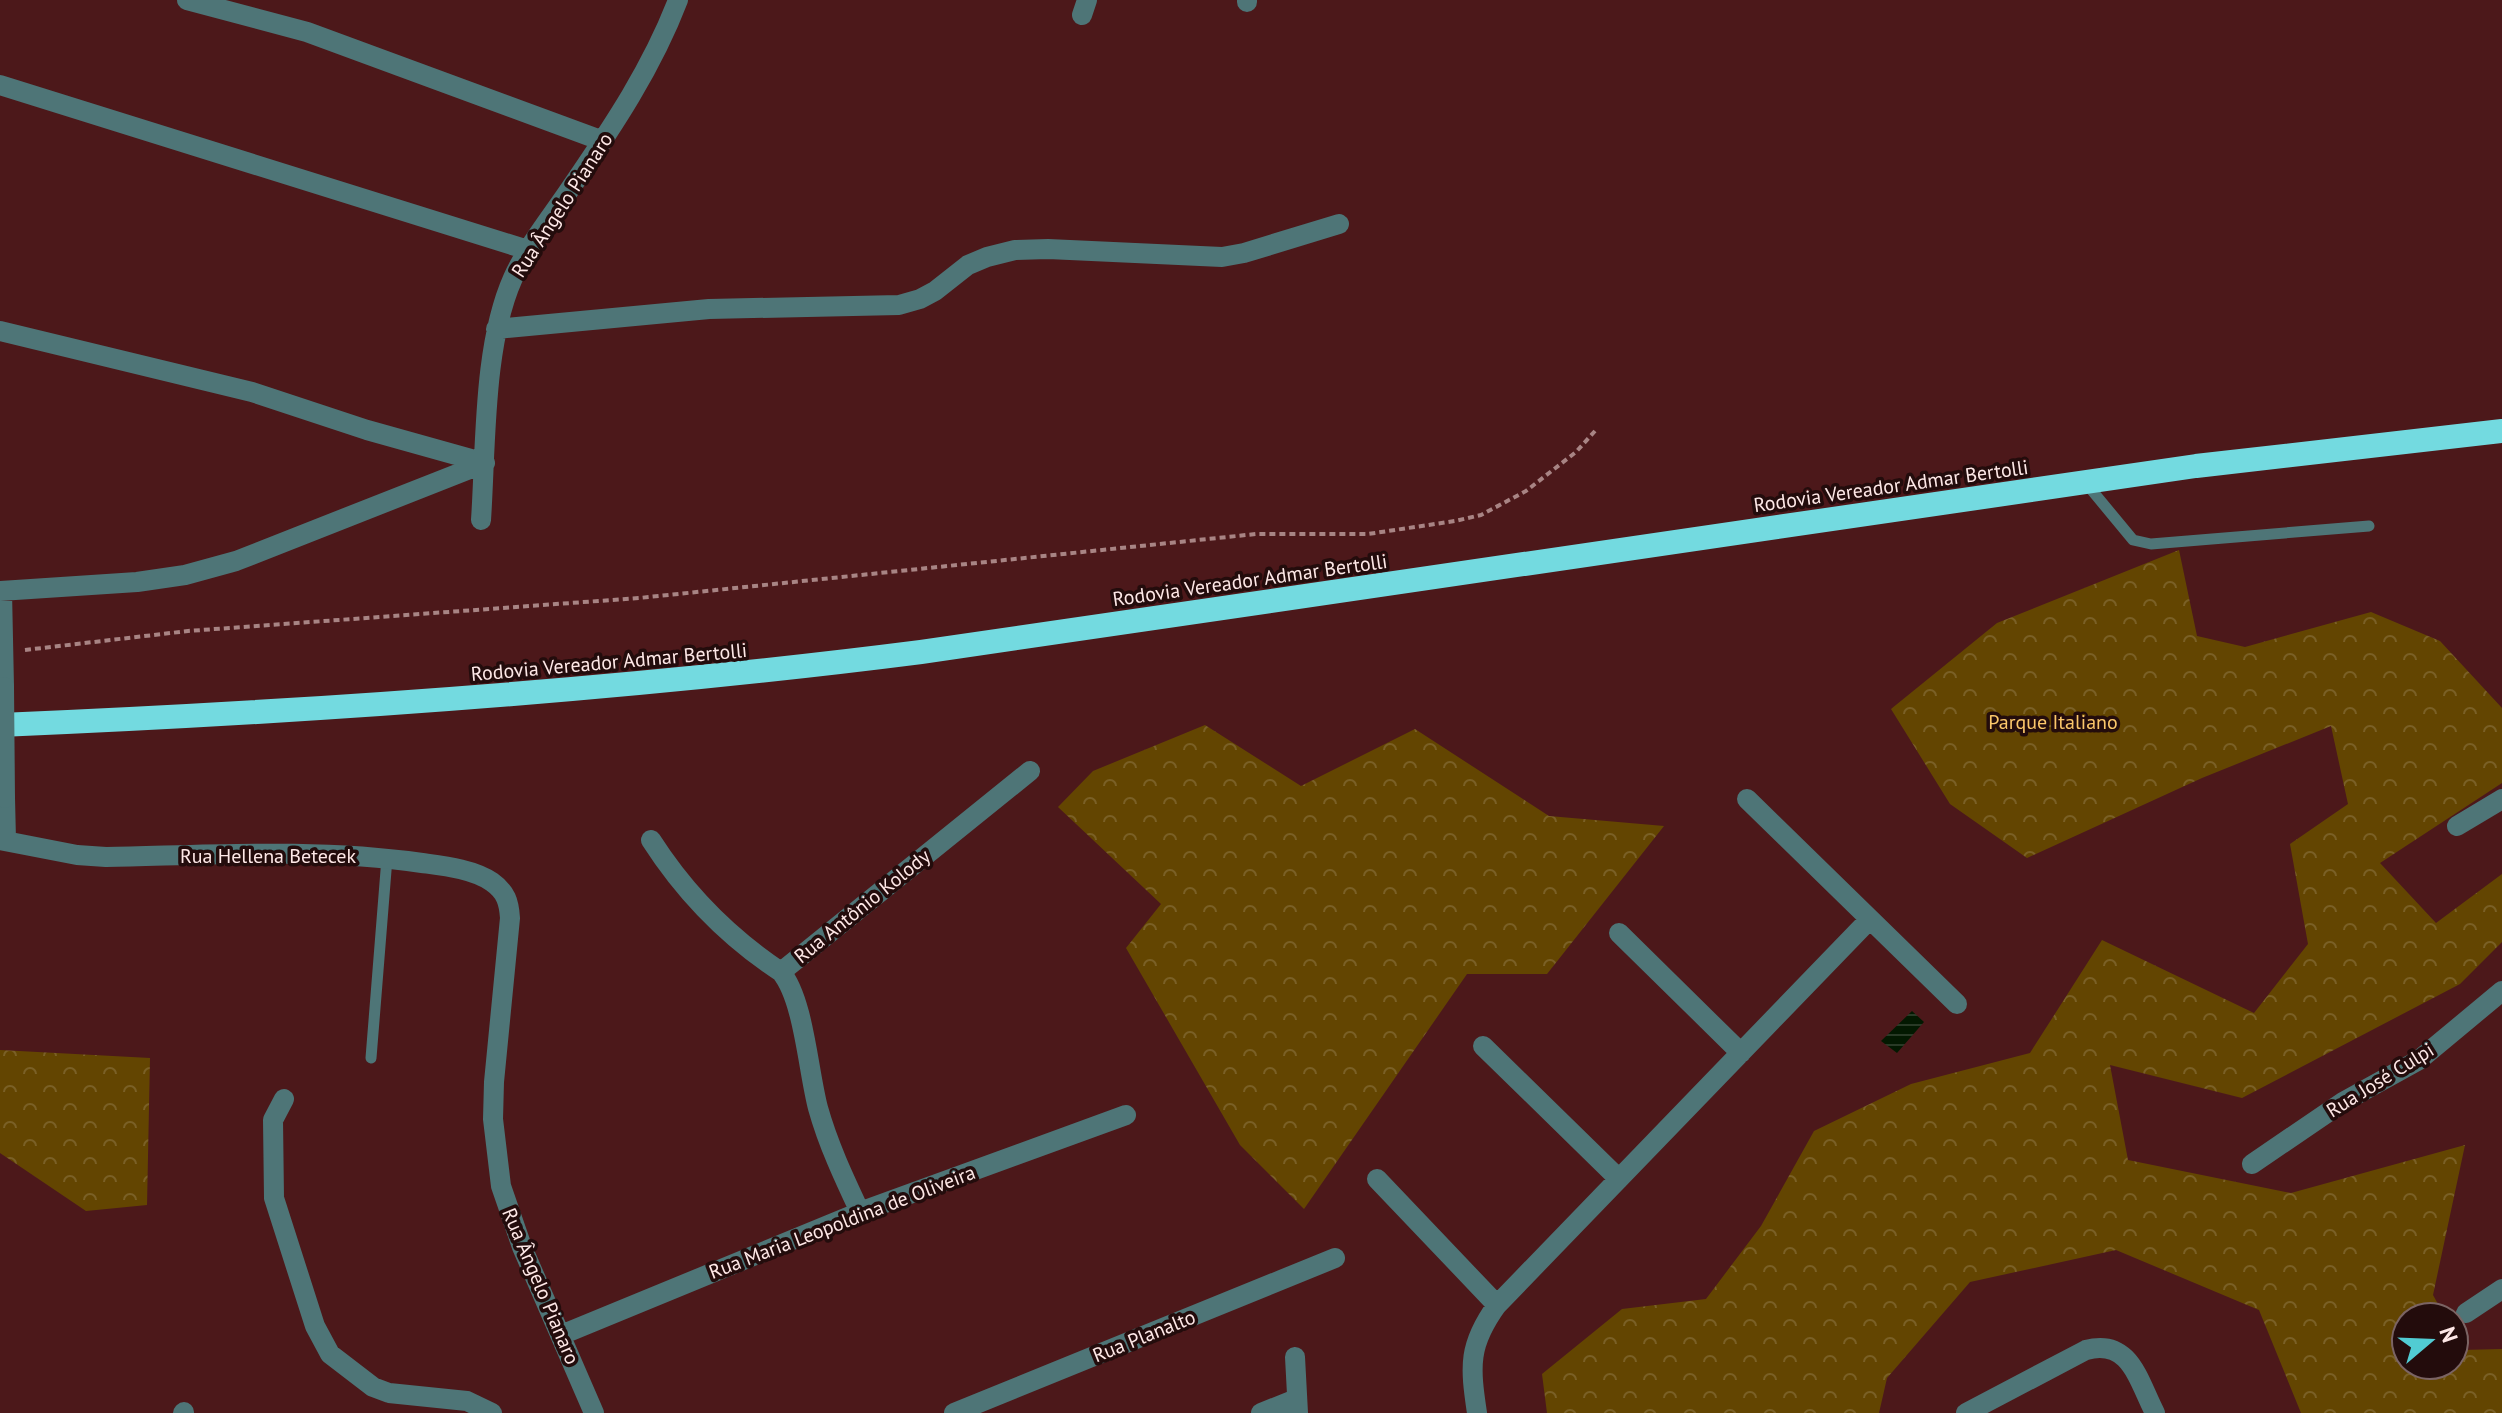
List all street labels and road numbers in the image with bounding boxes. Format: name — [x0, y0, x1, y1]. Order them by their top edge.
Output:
street label: Rua Ângelo Pianaro — [506, 128, 618, 282]
street label: Rodovia Vereador Admar Bertolli — [1752, 454, 2030, 518]
street label: Rodovia Vereador Admar Bertolli — [1111, 548, 1389, 612]
street label: Rodovia Vereador Admar Bertolli — [470, 637, 748, 687]
street label: Rua Hellena Betecek — [180, 843, 356, 869]
street label: Rua Antônio Kolody — [789, 843, 936, 969]
street label: Rua José Culpi — [2321, 1037, 2439, 1123]
street label: Rua Maria Leopoldina de Oliveira — [705, 1159, 979, 1285]
street label: Rua Ângelo Pianaro — [496, 1204, 586, 1368]
street label: Rua Planalto — [1089, 1304, 1199, 1368]

